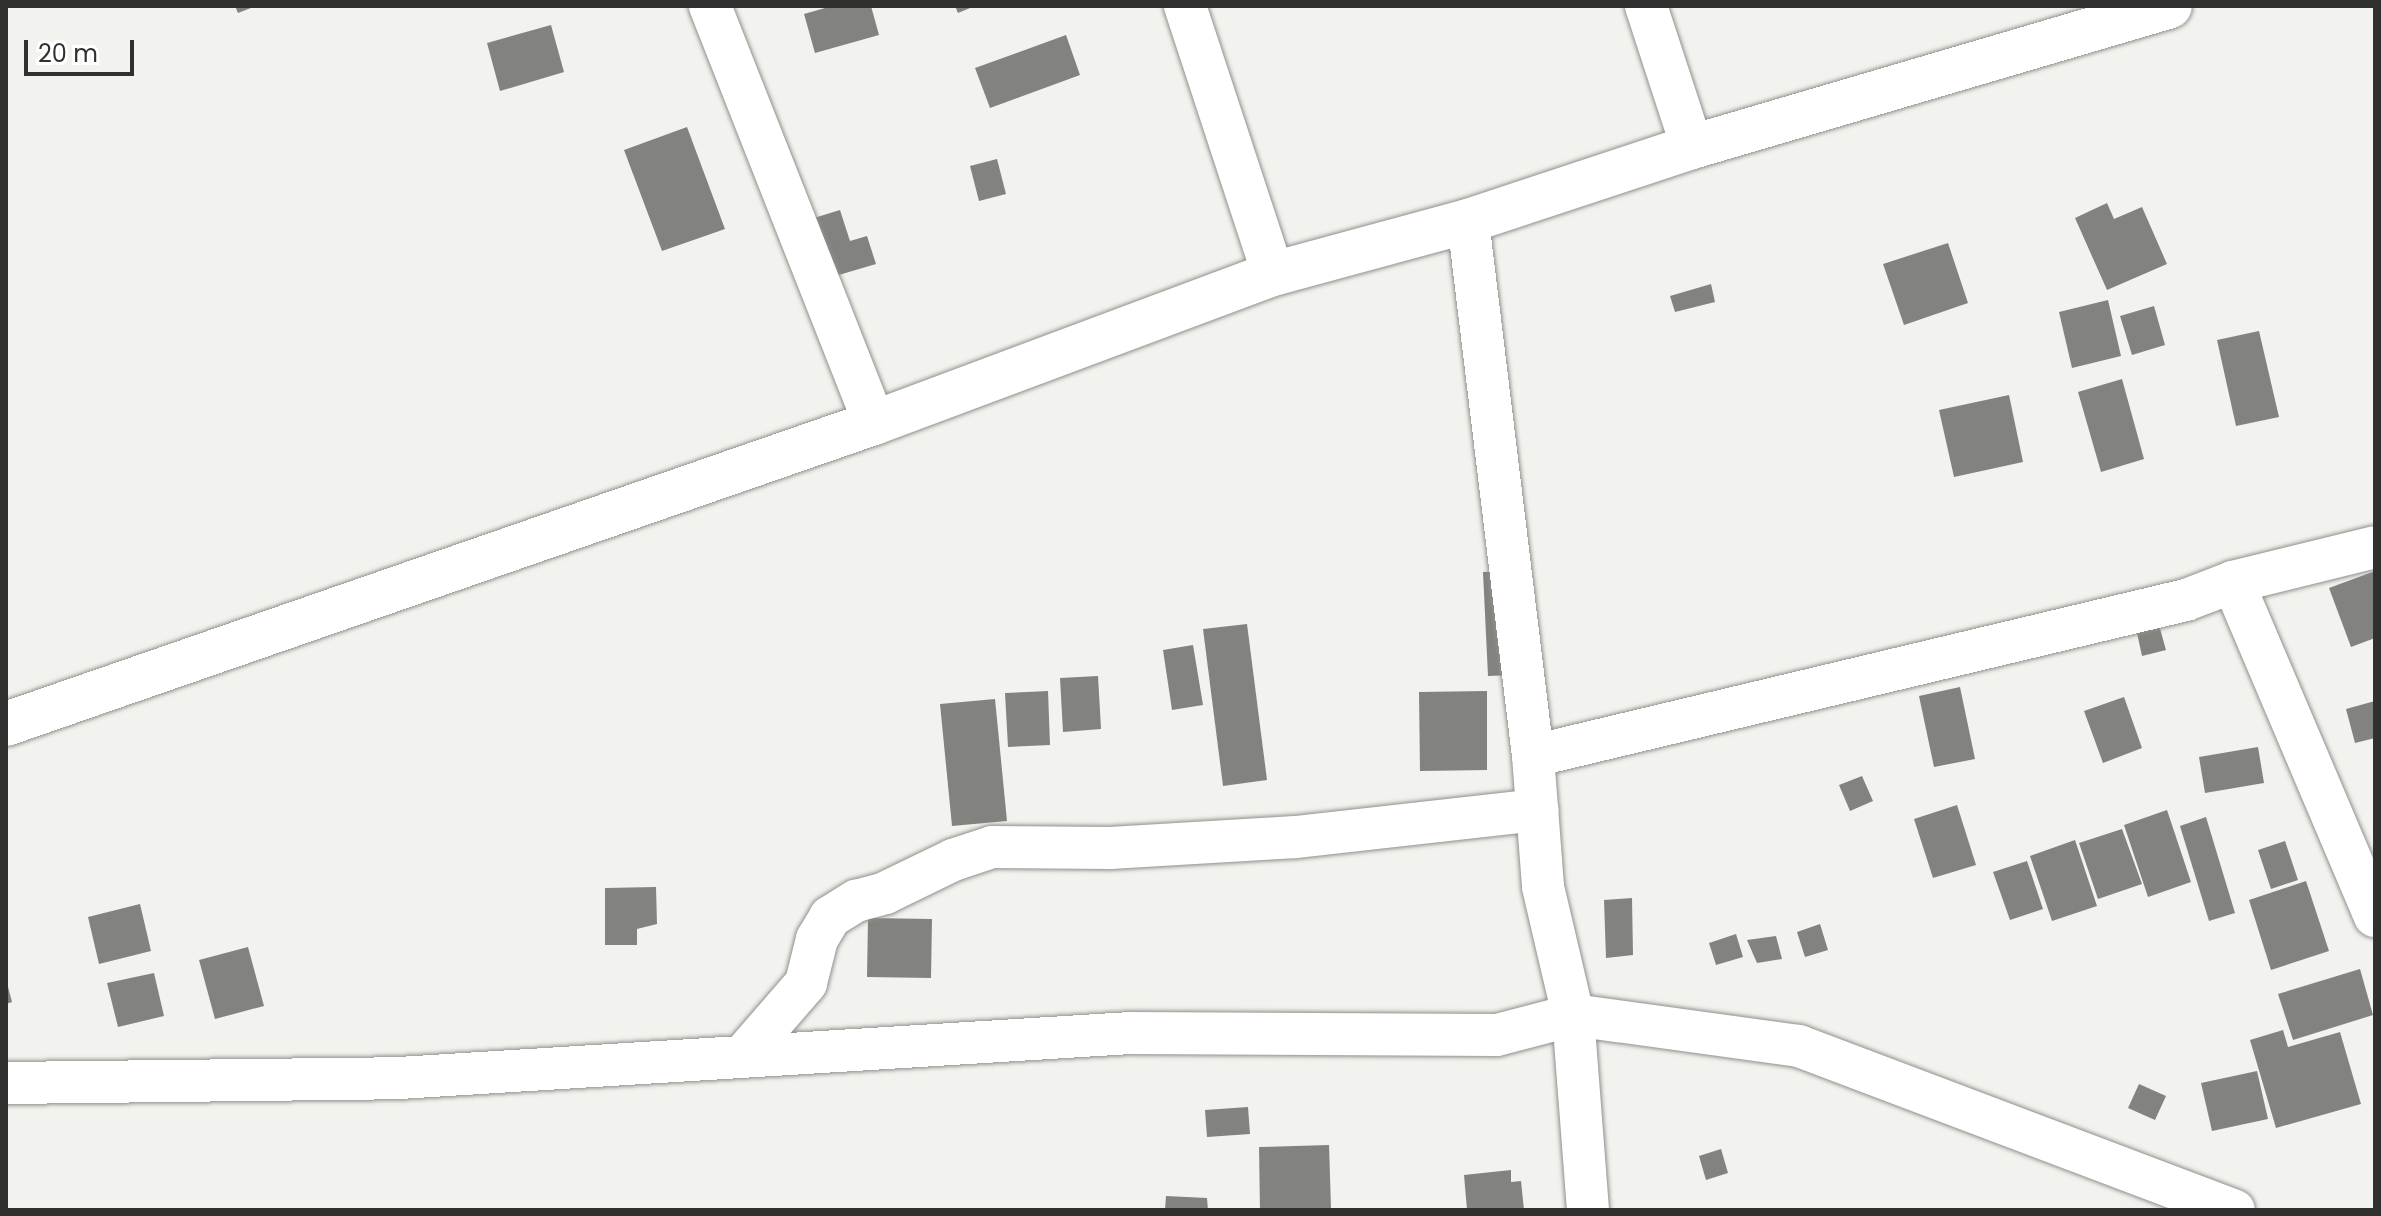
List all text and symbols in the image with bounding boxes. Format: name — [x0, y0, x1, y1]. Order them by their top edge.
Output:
scale bar — [28, 24, 138, 74]
text: 20 m — [38, 37, 98, 70]

